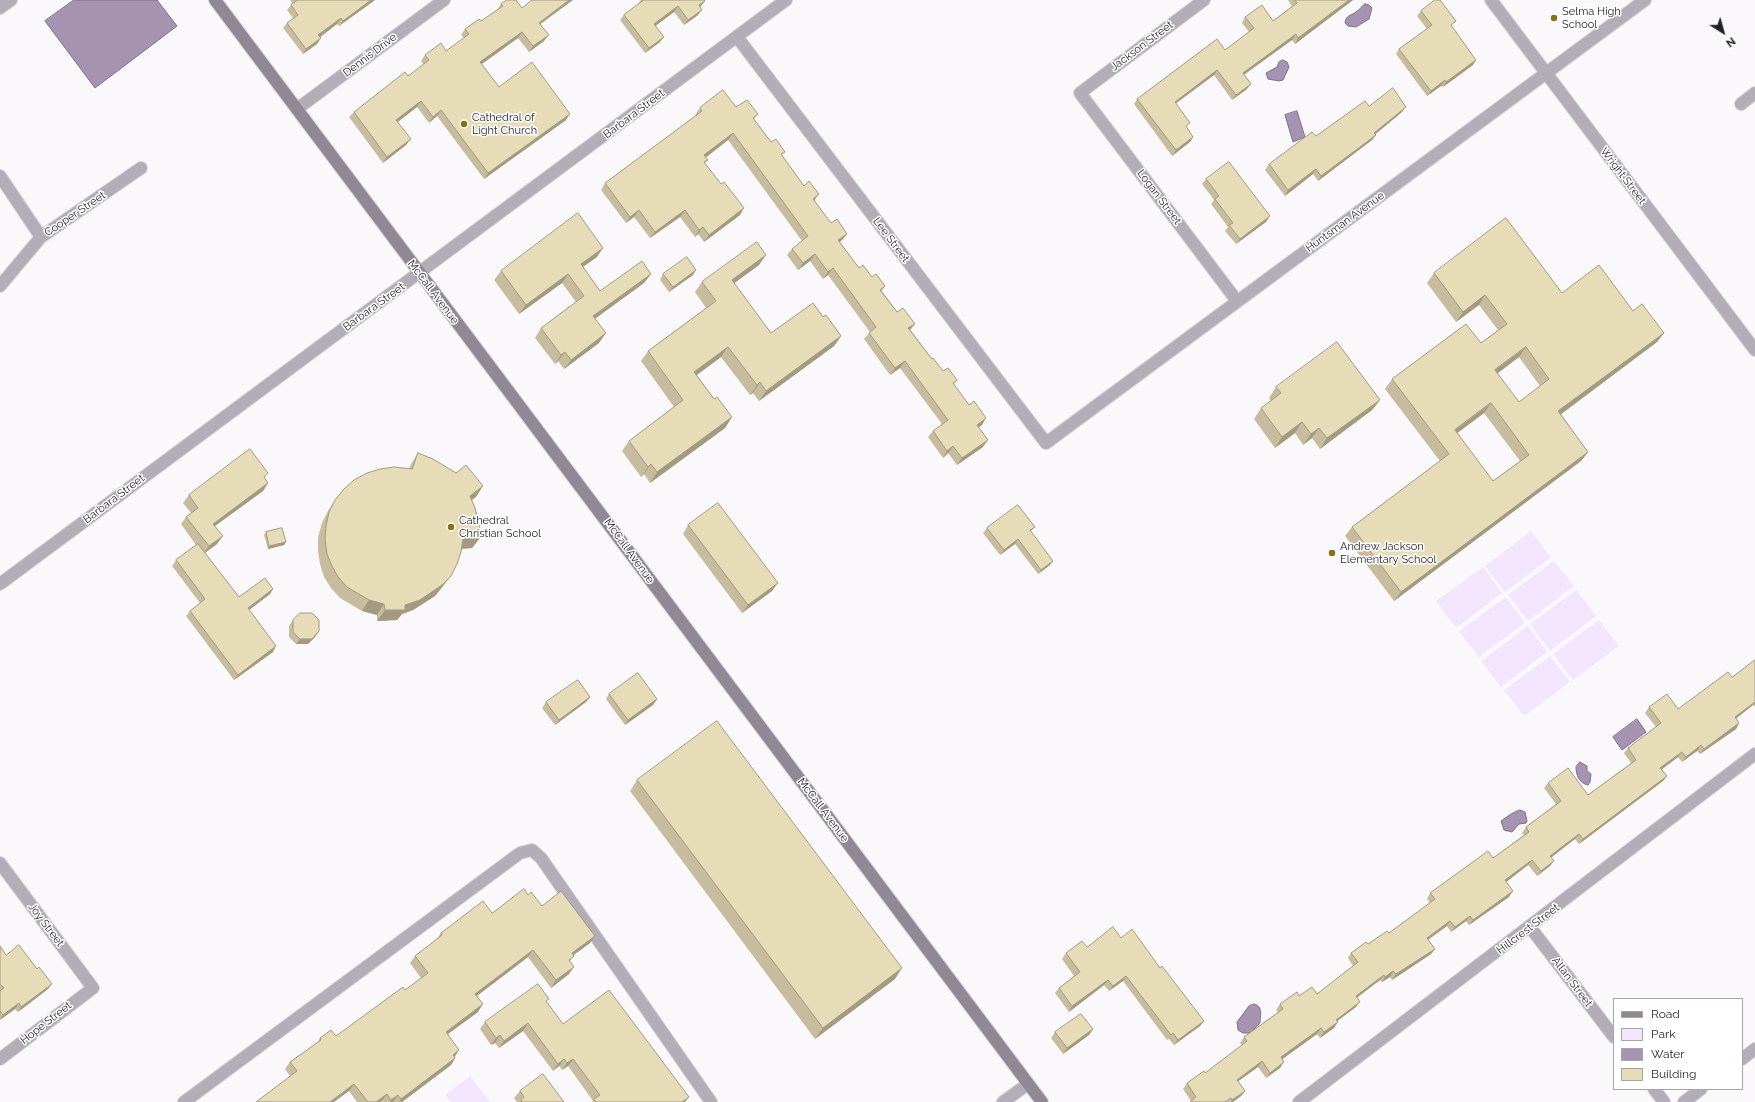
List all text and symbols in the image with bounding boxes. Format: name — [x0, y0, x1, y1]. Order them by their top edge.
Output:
place label: Selma High School — [1562, 5, 1621, 31]
north arrow — [1703, 12, 1743, 52]
marker: Selma High School — [1549, 13, 1559, 23]
street label: Jackson Street — [1108, 18, 1176, 74]
street label: Dennis Drive — [341, 30, 399, 80]
text: N — [1723, 34, 1738, 50]
street label: Barbara Street — [601, 87, 667, 141]
place label: Cathedral of Light Church — [472, 111, 537, 137]
marker: Cathedral of Light Church — [459, 119, 469, 129]
street label: Wright Street — [1597, 145, 1649, 207]
street label: Logan Street — [1134, 167, 1184, 227]
street label: Cooper Street — [42, 189, 108, 239]
street label: Huntsman Avenue — [1303, 189, 1387, 255]
street label: Lee Street — [870, 215, 912, 265]
street label: McCall Avenue — [405, 257, 461, 327]
street label: Barbara Street — [341, 280, 407, 334]
street label: Barbara Street — [81, 472, 147, 526]
place label: Cathedral Christian School — [459, 514, 541, 540]
street label: McCall Avenue — [601, 516, 657, 586]
marker: Cathedral Christian School — [446, 522, 456, 532]
place label: Andrew Jackson Elementary School — [1340, 540, 1437, 566]
marker: Andrew Jackson Elementary School — [1327, 548, 1337, 558]
street label: McCall Avenue — [795, 775, 851, 845]
street label: Joy Street — [25, 901, 67, 949]
street label: Hillcrest Street — [1494, 901, 1562, 957]
street label: Allan Street — [1549, 954, 1595, 1010]
legend — [1613, 998, 1743, 1090]
street label: Hope Street — [18, 999, 74, 1047]
text: Road — [1651, 1007, 1680, 1021]
text: Park — [1651, 1027, 1676, 1041]
text: Water — [1651, 1047, 1685, 1061]
text: Building — [1651, 1067, 1697, 1081]

